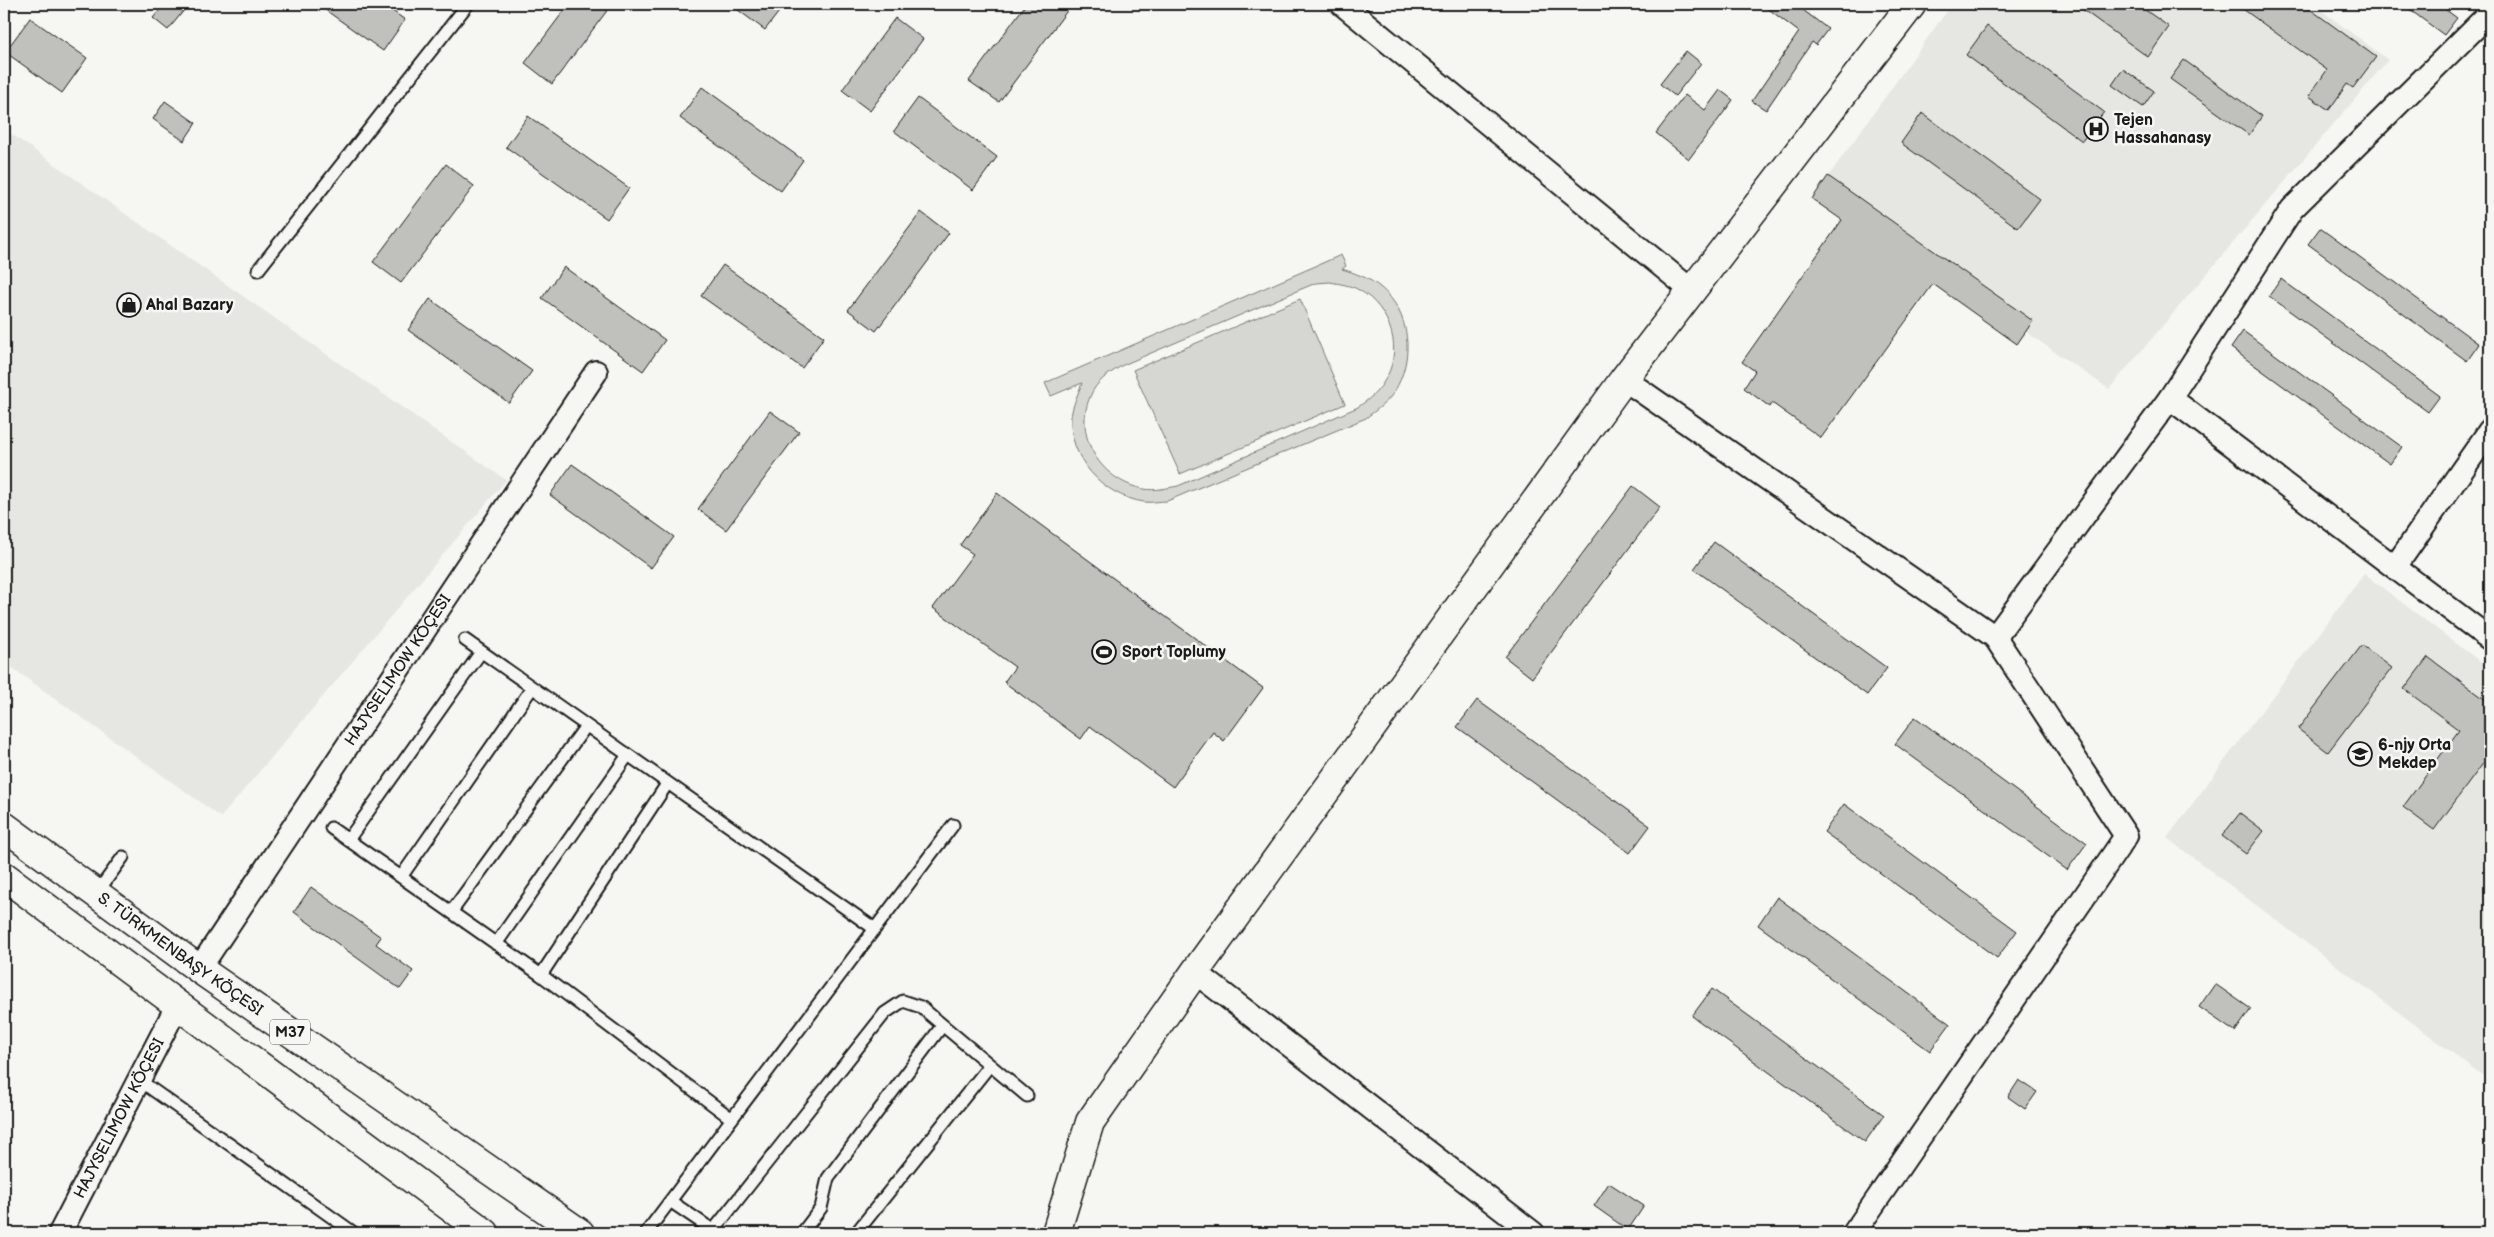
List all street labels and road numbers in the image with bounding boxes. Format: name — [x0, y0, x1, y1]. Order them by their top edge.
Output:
street label: HAJYSELIMOW KÖÇESI — [341, 591, 455, 749]
street label: S. TÜRKMENBAŞY KÖÇESI — [94, 888, 267, 1020]
road number: M37 — [270, 1020, 310, 1044]
street label: HAJYSELIMOW KÖÇESI — [70, 1035, 168, 1202]

